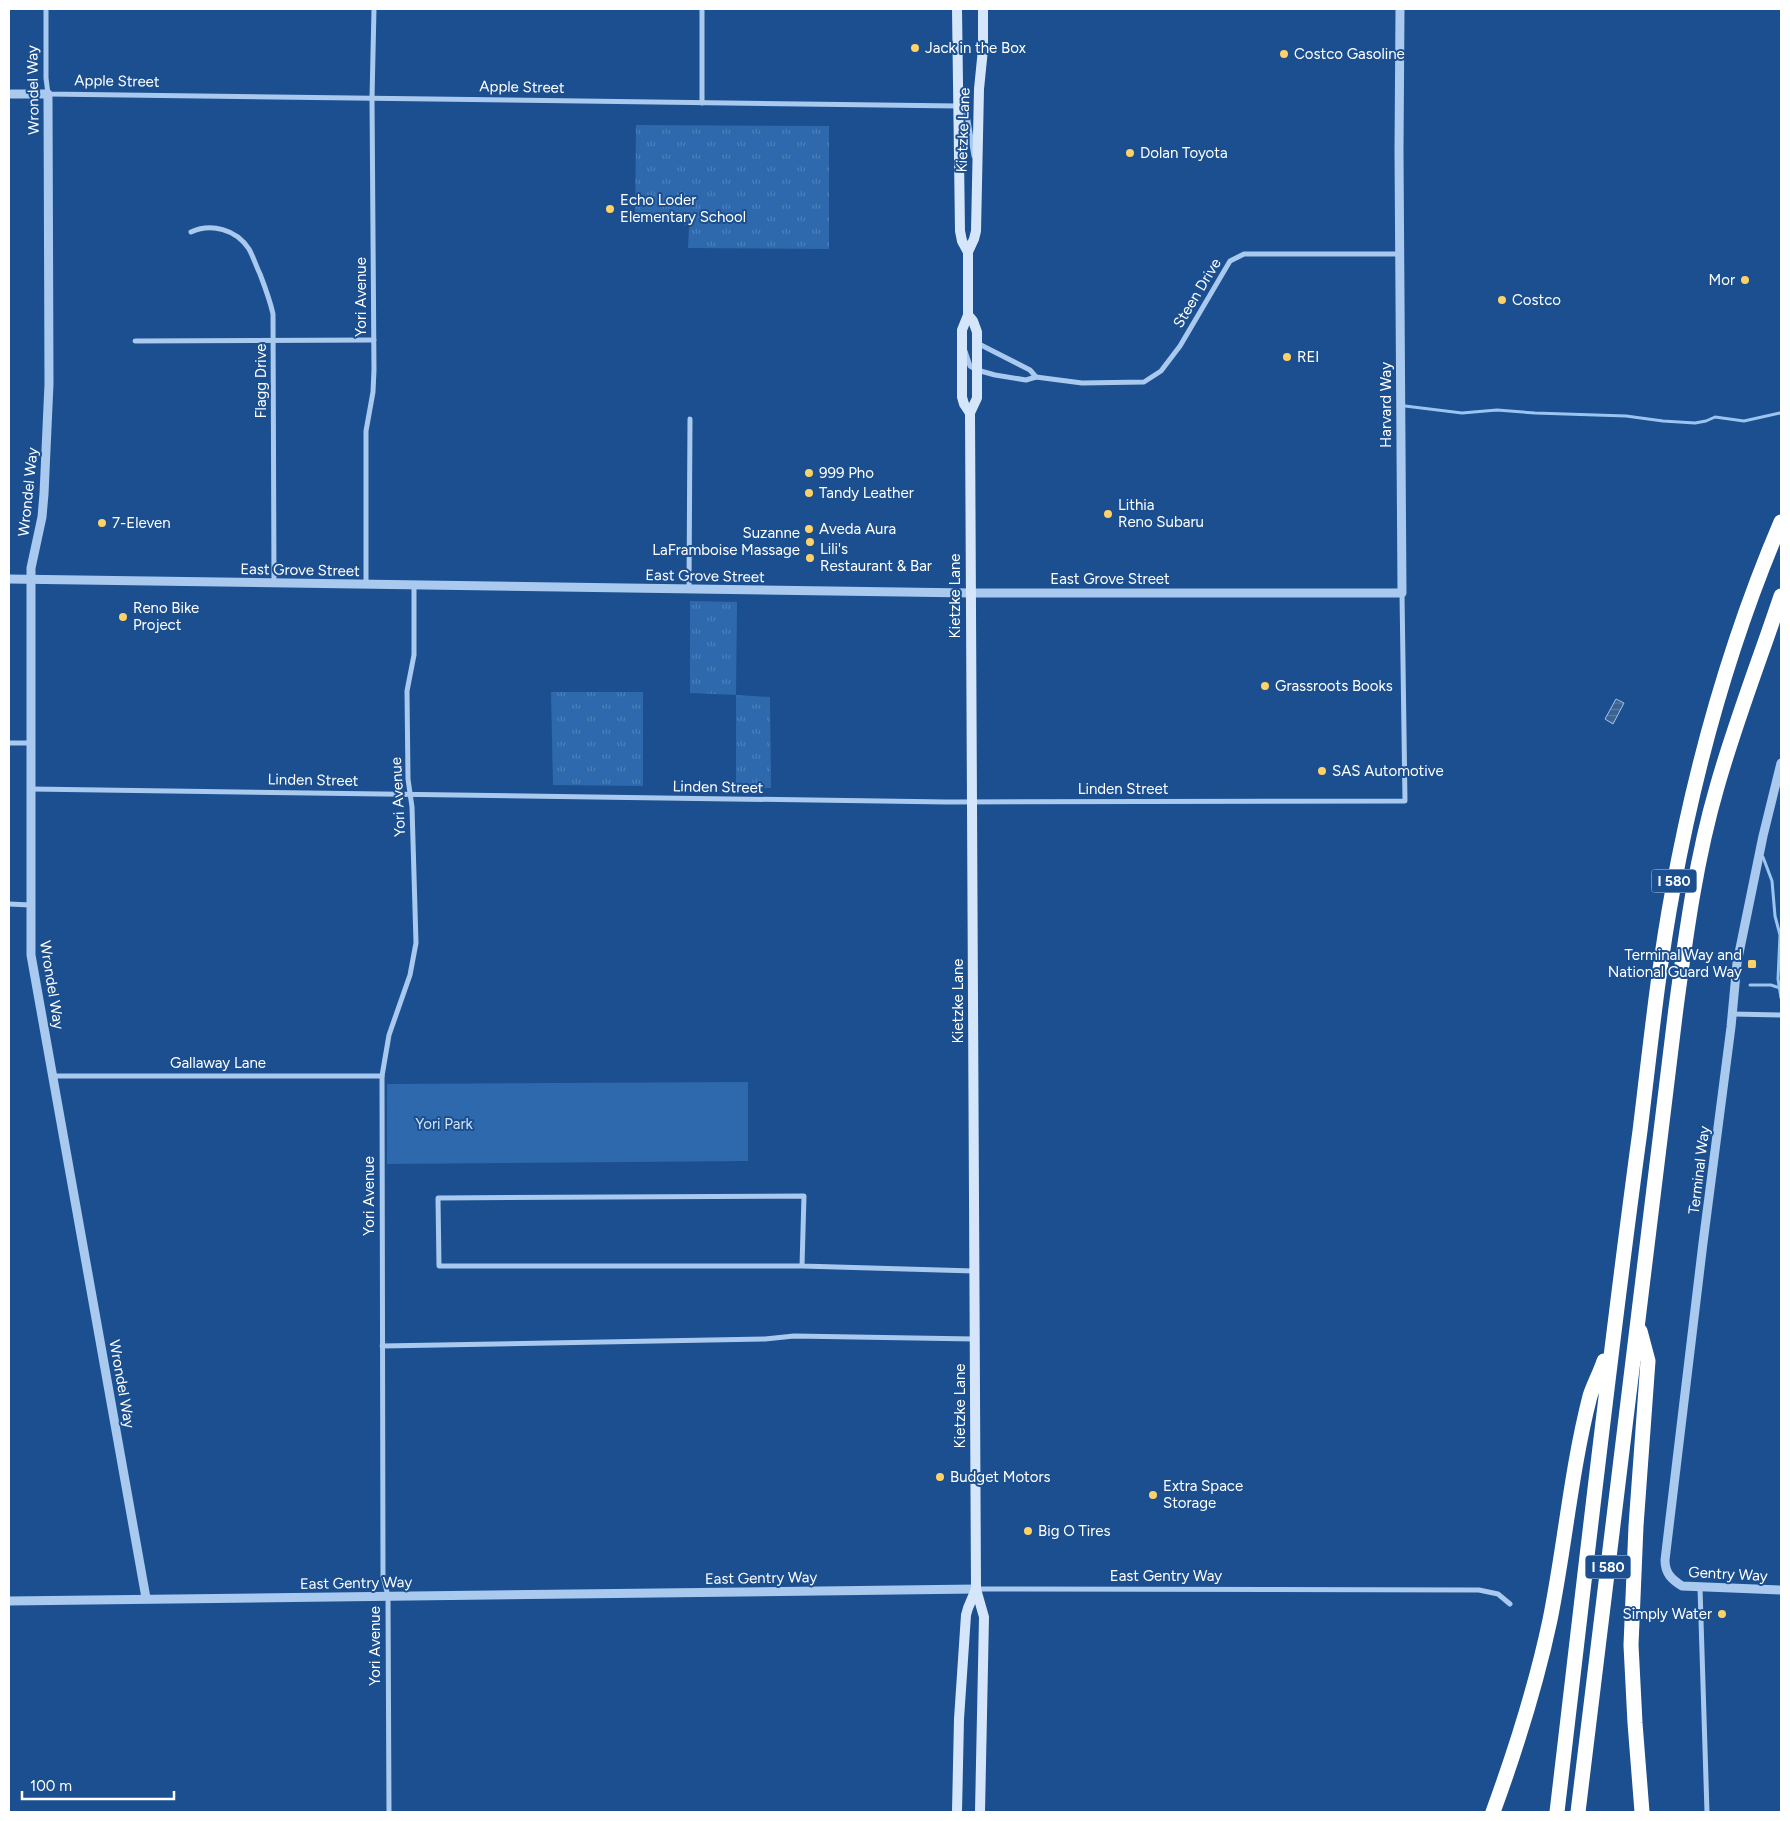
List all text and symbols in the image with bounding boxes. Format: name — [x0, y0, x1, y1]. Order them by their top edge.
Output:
place label: Jack in the Box — [925, 39, 1026, 57]
marker: Jack in the Box — [909, 42, 921, 54]
street label: Wrondel Way — [23, 45, 43, 135]
place label: Costco Gasoline — [1294, 45, 1405, 63]
marker: Costco Gasoline — [1278, 48, 1290, 60]
street label: Apple Street — [74, 71, 160, 91]
street label: Apple Street — [479, 77, 565, 97]
street label: Kietzke Lane — [953, 87, 973, 173]
place label: Dolan Toyota — [1140, 144, 1228, 162]
marker: Dolan Toyota — [1124, 147, 1136, 159]
place label: Echo Loder Elementary School — [620, 191, 746, 226]
marker: Echo Loder Elementary School — [604, 203, 616, 215]
street label: Steen Drive — [1169, 255, 1225, 331]
street label: Yori Avenue — [352, 257, 370, 337]
place label: Mor — [1709, 271, 1735, 289]
marker: Mor — [1739, 274, 1751, 286]
place label: Costco — [1512, 291, 1561, 309]
marker: Costco — [1496, 294, 1508, 306]
street label: Flagg Drive — [252, 343, 270, 419]
place label: REI — [1297, 348, 1319, 366]
marker: REI — [1281, 351, 1293, 363]
street label: Harvard Way — [1377, 362, 1395, 448]
street label: Wrondel Way — [14, 446, 42, 538]
place label: 999 Pho — [819, 464, 874, 482]
marker: 999 Pho — [803, 467, 815, 479]
place label: Tandy Leather — [819, 484, 914, 502]
marker: Tandy Leather — [803, 487, 815, 499]
place label: Lithia Reno Subaru — [1118, 496, 1204, 531]
marker: Lithia Reno Subaru — [1102, 508, 1114, 520]
place label: 7-Eleven — [112, 514, 171, 532]
marker: 7-Eleven — [96, 517, 108, 529]
place label: Aveda Aura — [819, 520, 896, 538]
marker: Aveda Aura — [803, 523, 815, 535]
place label: Suzanne LaFramboise Massage — [652, 524, 800, 559]
marker: Suzanne LaFramboise Massage — [804, 536, 816, 548]
place label: Lili's Restaurant & Bar — [820, 540, 932, 575]
marker: Lili's Restaurant & Bar — [804, 552, 816, 564]
street label: Kietzke Lane — [946, 554, 964, 638]
street label: East Grove Street — [240, 560, 360, 580]
street label: East Grove Street — [645, 566, 765, 586]
street label: East Grove Street — [1050, 570, 1170, 588]
place label: Reno Bike Project — [133, 599, 199, 634]
marker: Reno Bike Project — [117, 611, 129, 623]
place label: Grassroots Books — [1275, 677, 1393, 695]
marker: Grassroots Books — [1259, 680, 1271, 692]
street label: Yori Avenue — [387, 757, 409, 837]
place label: SAS Automotive — [1332, 762, 1444, 780]
marker: SAS Automotive — [1316, 765, 1328, 777]
street label: Linden Street — [267, 770, 359, 790]
street label: Linden Street — [672, 777, 764, 797]
street label: Linden Street — [1078, 780, 1169, 798]
road number: I 580 — [1652, 869, 1696, 892]
street label: Wrondel Way — [36, 939, 68, 1031]
place label: Terminal Way and National Guard Way — [1608, 946, 1742, 981]
marker: Terminal Way and National Guard Way — [1746, 958, 1758, 970]
street label: Kietzke Lane — [949, 959, 967, 1043]
street label: Gallaway Lane — [170, 1054, 266, 1072]
park label: Yori Park — [415, 1115, 474, 1133]
street label: Terminal Way — [1685, 1125, 1713, 1215]
street label: Yori Avenue — [360, 1156, 378, 1236]
street label: Wrondel Way — [105, 1338, 139, 1430]
street label: Kietzke Lane — [951, 1364, 969, 1448]
place label: Budget Motors — [950, 1468, 1050, 1486]
marker: Budget Motors — [934, 1471, 946, 1483]
place label: Extra Space Storage — [1163, 1477, 1243, 1512]
marker: Extra Space Storage — [1147, 1489, 1159, 1501]
place label: Big O Tires — [1038, 1522, 1111, 1540]
marker: Big O Tires — [1022, 1525, 1034, 1537]
road number: I 580 — [1586, 1555, 1630, 1578]
street label: Gentry Way — [1688, 1563, 1768, 1585]
street label: East Gentry Way — [1110, 1567, 1222, 1585]
street label: East Gentry Way — [705, 1568, 817, 1588]
street label: East Gentry Way — [300, 1573, 412, 1593]
place label: Simply Water — [1622, 1605, 1712, 1623]
street label: Yori Avenue — [366, 1606, 384, 1686]
marker: Simply Water — [1716, 1608, 1728, 1620]
scale bar — [22, 1768, 175, 1800]
text: 100 m — [30, 1777, 72, 1795]

